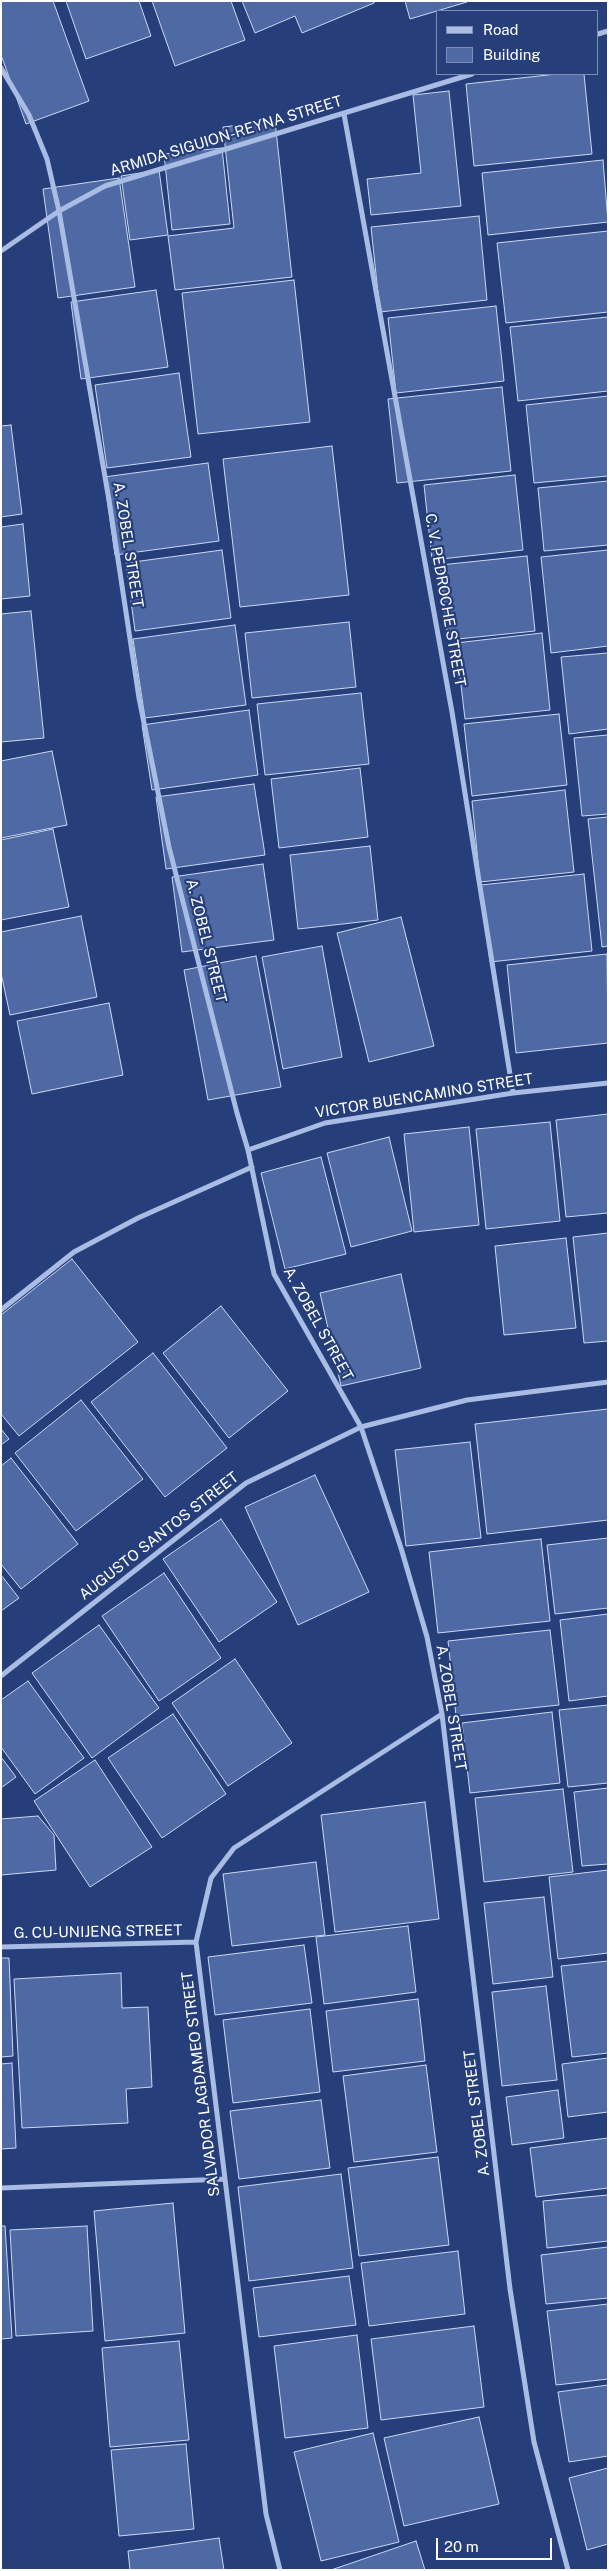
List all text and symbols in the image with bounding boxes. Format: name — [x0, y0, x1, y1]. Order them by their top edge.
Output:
legend — [436, 10, 599, 75]
text: Road — [483, 21, 519, 38]
text: Building — [483, 46, 541, 63]
street label: ARMIDA SIGUION-REYNA STREET — [108, 92, 344, 180]
street label: A. ZOBEL STREET — [109, 481, 147, 609]
street label: C. V. PEDROCHE STREET — [421, 512, 469, 688]
street label: A. ZOBEL STREET — [182, 877, 230, 1005]
street label: VICTOR BUENCAMINO STREET — [314, 1070, 534, 1122]
street label: A. ZOBEL STREET — [279, 1264, 357, 1384]
street label: AUGUSTO SANTOS STREET — [76, 1468, 242, 1604]
street label: A. ZOBEL STREET — [432, 1644, 470, 1772]
street label: G. CU-UNIJENG STREET — [14, 1922, 182, 1942]
street label: SALVADOR LAGDAMEO STREET — [178, 1970, 224, 2198]
street label: A. ZOBEL STREET — [460, 2049, 494, 2177]
scale bar — [439, 2528, 555, 2560]
text: 20 m — [444, 2538, 479, 2555]

